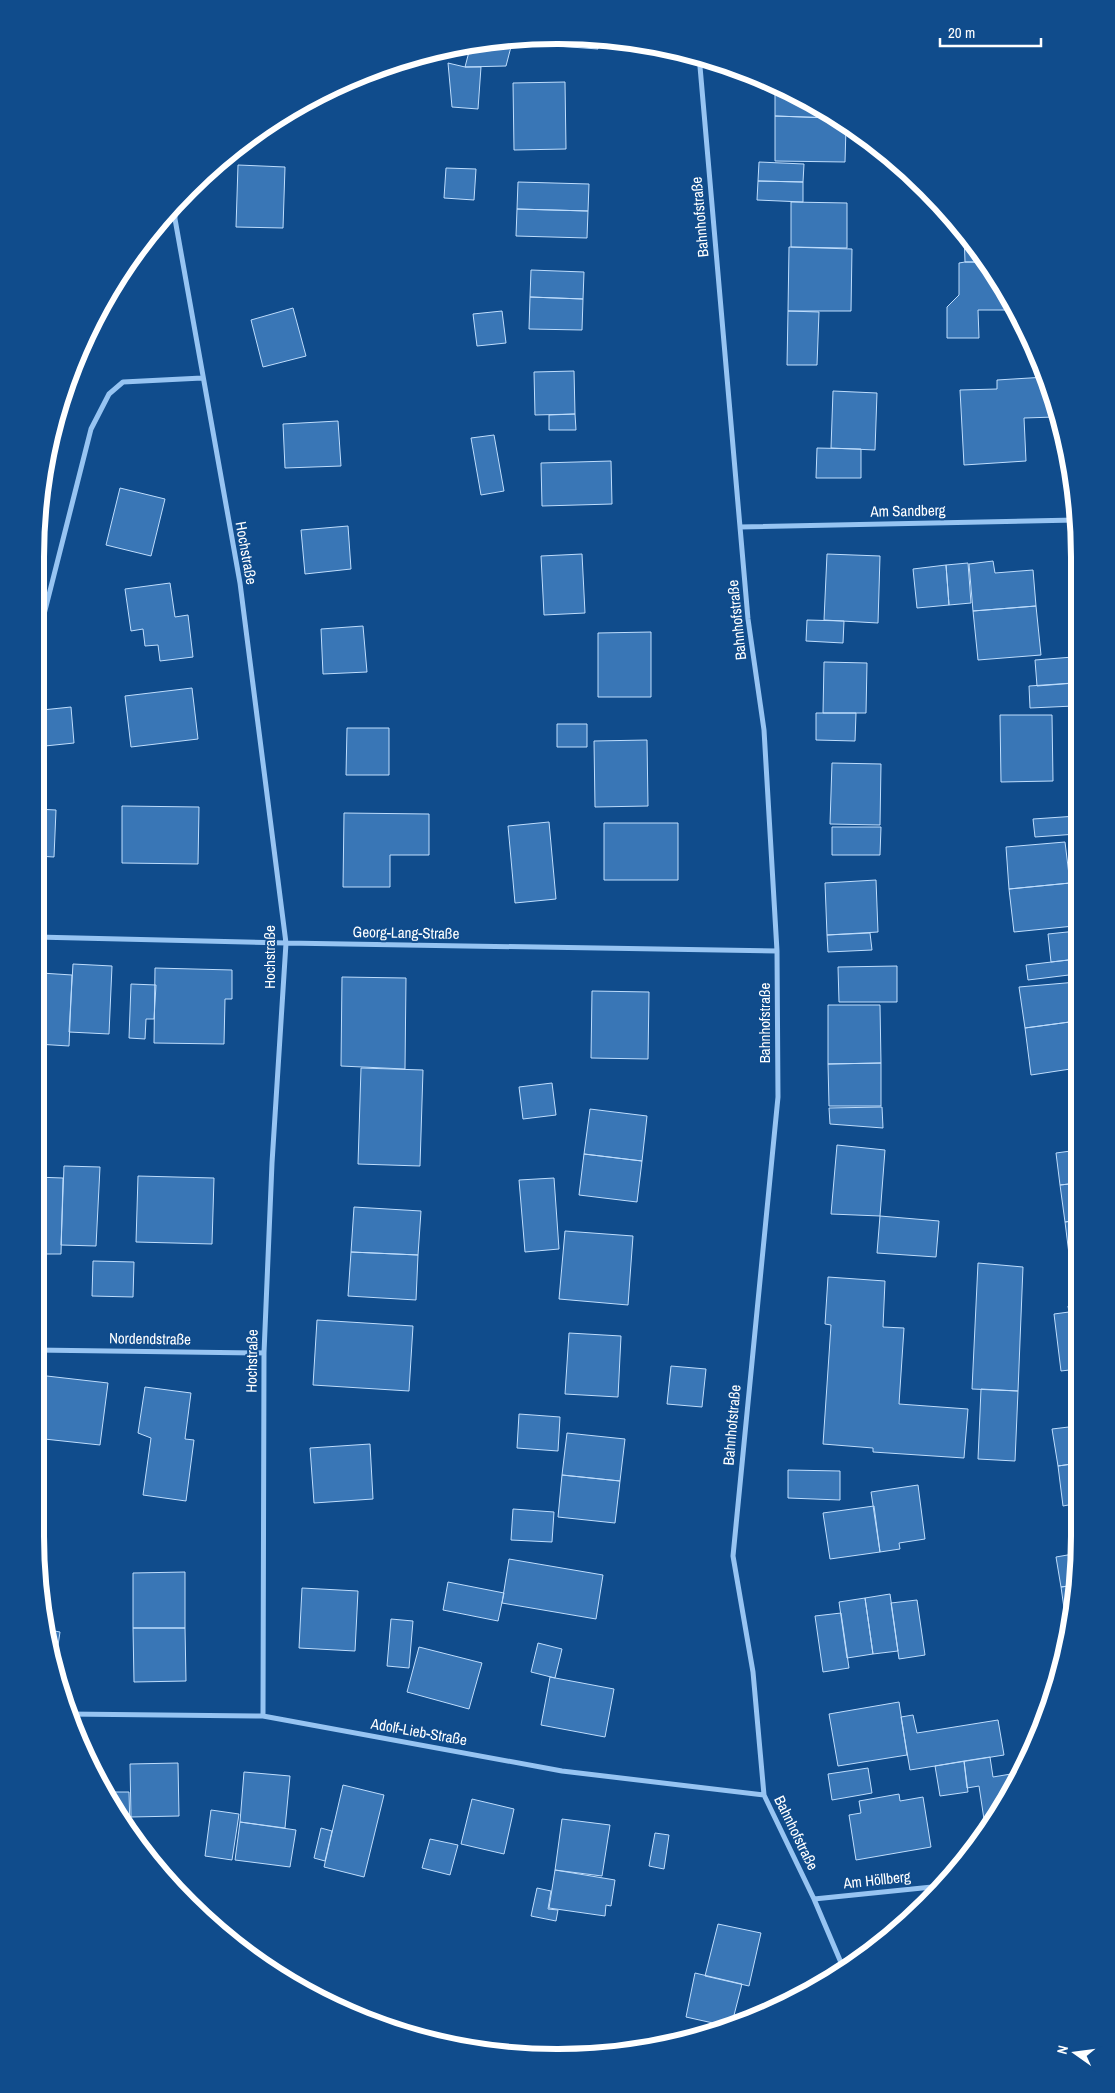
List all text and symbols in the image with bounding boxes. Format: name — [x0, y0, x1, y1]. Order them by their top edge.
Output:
scale bar — [940, 15, 1041, 47]
text: 20 m — [948, 22, 975, 43]
street label: Bahnhofstraße — [686, 176, 713, 258]
street label: Am Sandberg — [869, 499, 946, 522]
street label: Hochstraße — [231, 520, 262, 586]
street label: Bahnhofstraße — [722, 579, 751, 661]
street label: Georg-Lang-Straße — [353, 921, 460, 944]
street label: Hochstraße — [259, 925, 280, 989]
street label: Bahnhofstraße — [754, 982, 775, 1063]
street label: Nordendstraße — [109, 1327, 191, 1350]
street label: Hochstraße — [240, 1329, 263, 1393]
street label: Bahnhofstraße — [718, 1384, 745, 1466]
street label: Adolf-Lieb-Straße — [368, 1713, 469, 1750]
street label: Bahnhofstraße — [769, 1792, 824, 1874]
street label: Am Höllberg — [841, 1866, 912, 1894]
north arrow — [1050, 2028, 1100, 2078]
text: N — [1053, 2044, 1072, 2056]

